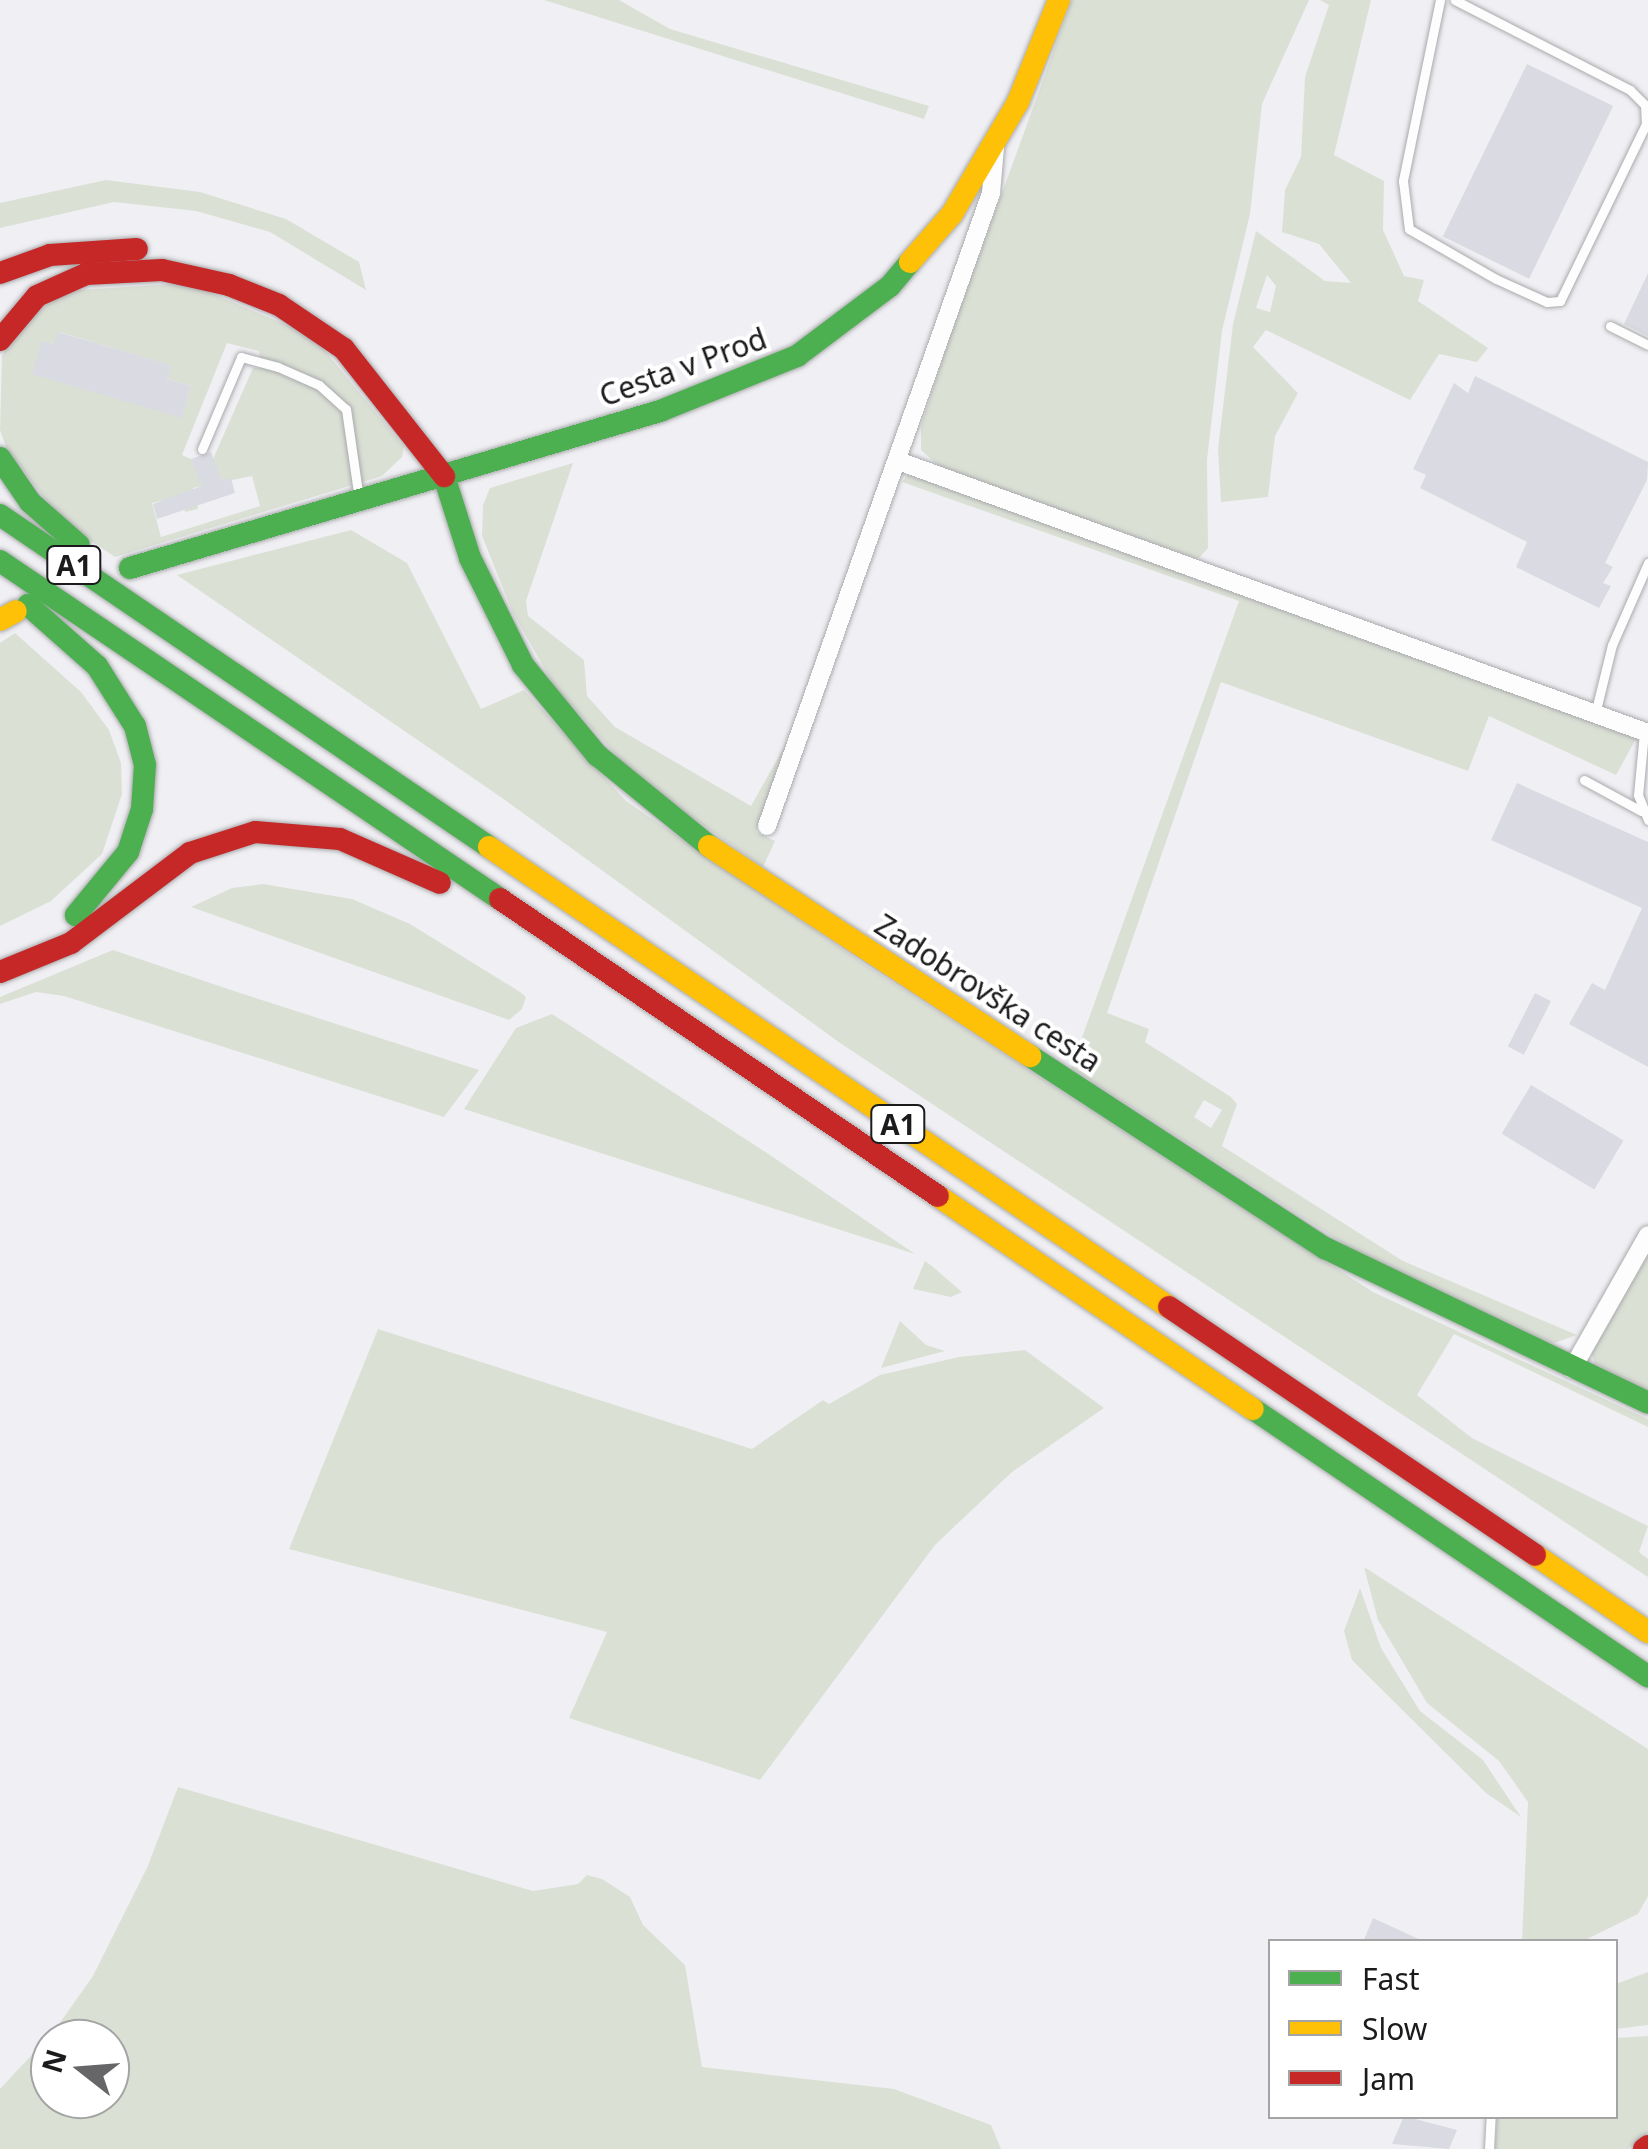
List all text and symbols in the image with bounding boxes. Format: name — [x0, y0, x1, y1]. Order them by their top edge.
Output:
street label: Cesta v Prod — [594, 320, 772, 414]
road number: A1 — [44, 542, 104, 588]
street label: Zadobrovška cesta — [868, 907, 1108, 1079]
road number: A1 — [868, 1101, 928, 1147]
legend — [1268, 1939, 1618, 2119]
text: Fast — [1362, 1958, 1420, 1999]
text: Slow — [1362, 2008, 1427, 2049]
north arrow — [30, 2019, 130, 2119]
text: N — [32, 2044, 75, 2077]
text: Jam — [1362, 2058, 1415, 2099]

